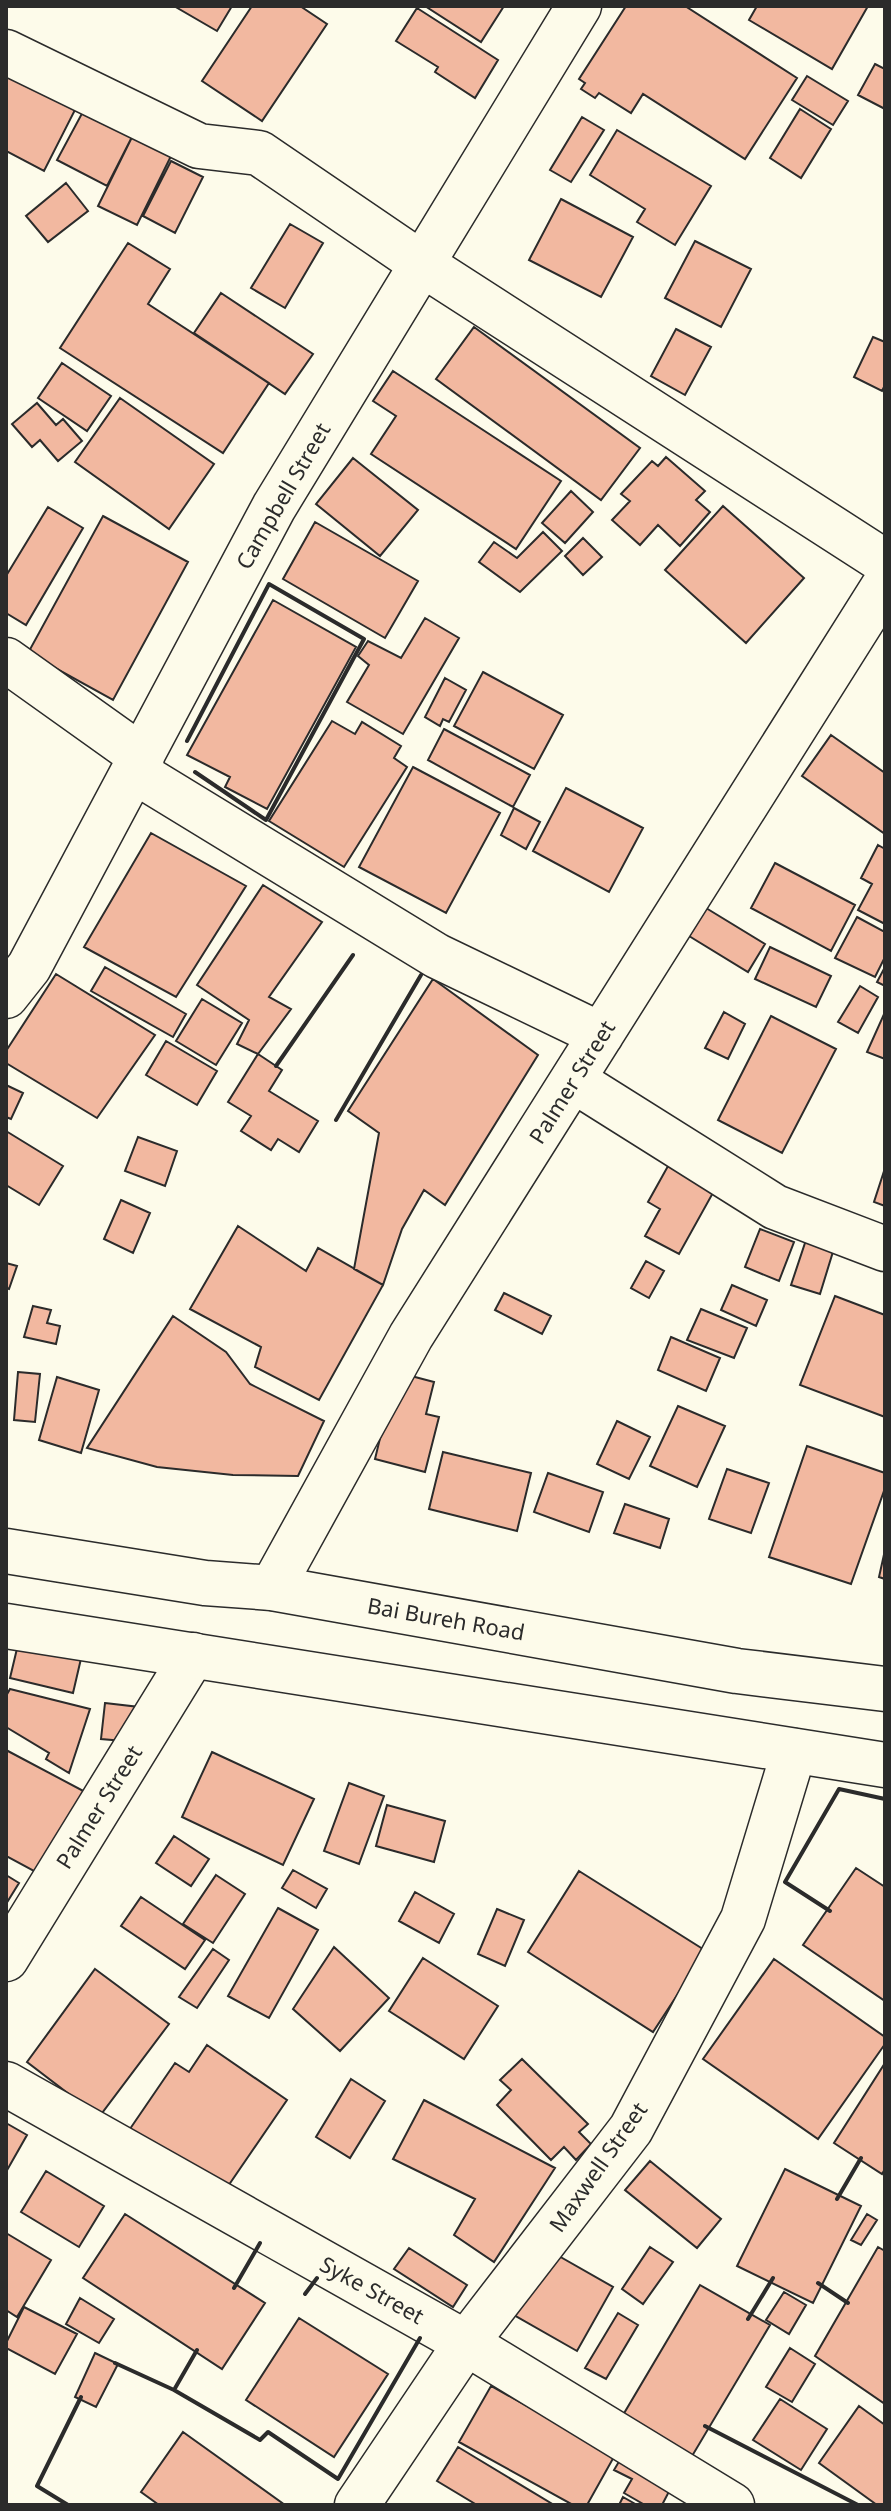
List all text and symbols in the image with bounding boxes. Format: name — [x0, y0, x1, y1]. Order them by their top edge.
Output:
street label: Campbell Street — [228, 417, 336, 574]
street label: Palmer Street — [521, 1014, 621, 1149]
street label: Bai Bureh Road — [365, 1589, 527, 1647]
street label: Palmer Street — [48, 1739, 148, 1874]
street label: Maxwell Street — [541, 2095, 653, 2237]
street label: Syke Street — [315, 2248, 430, 2330]

